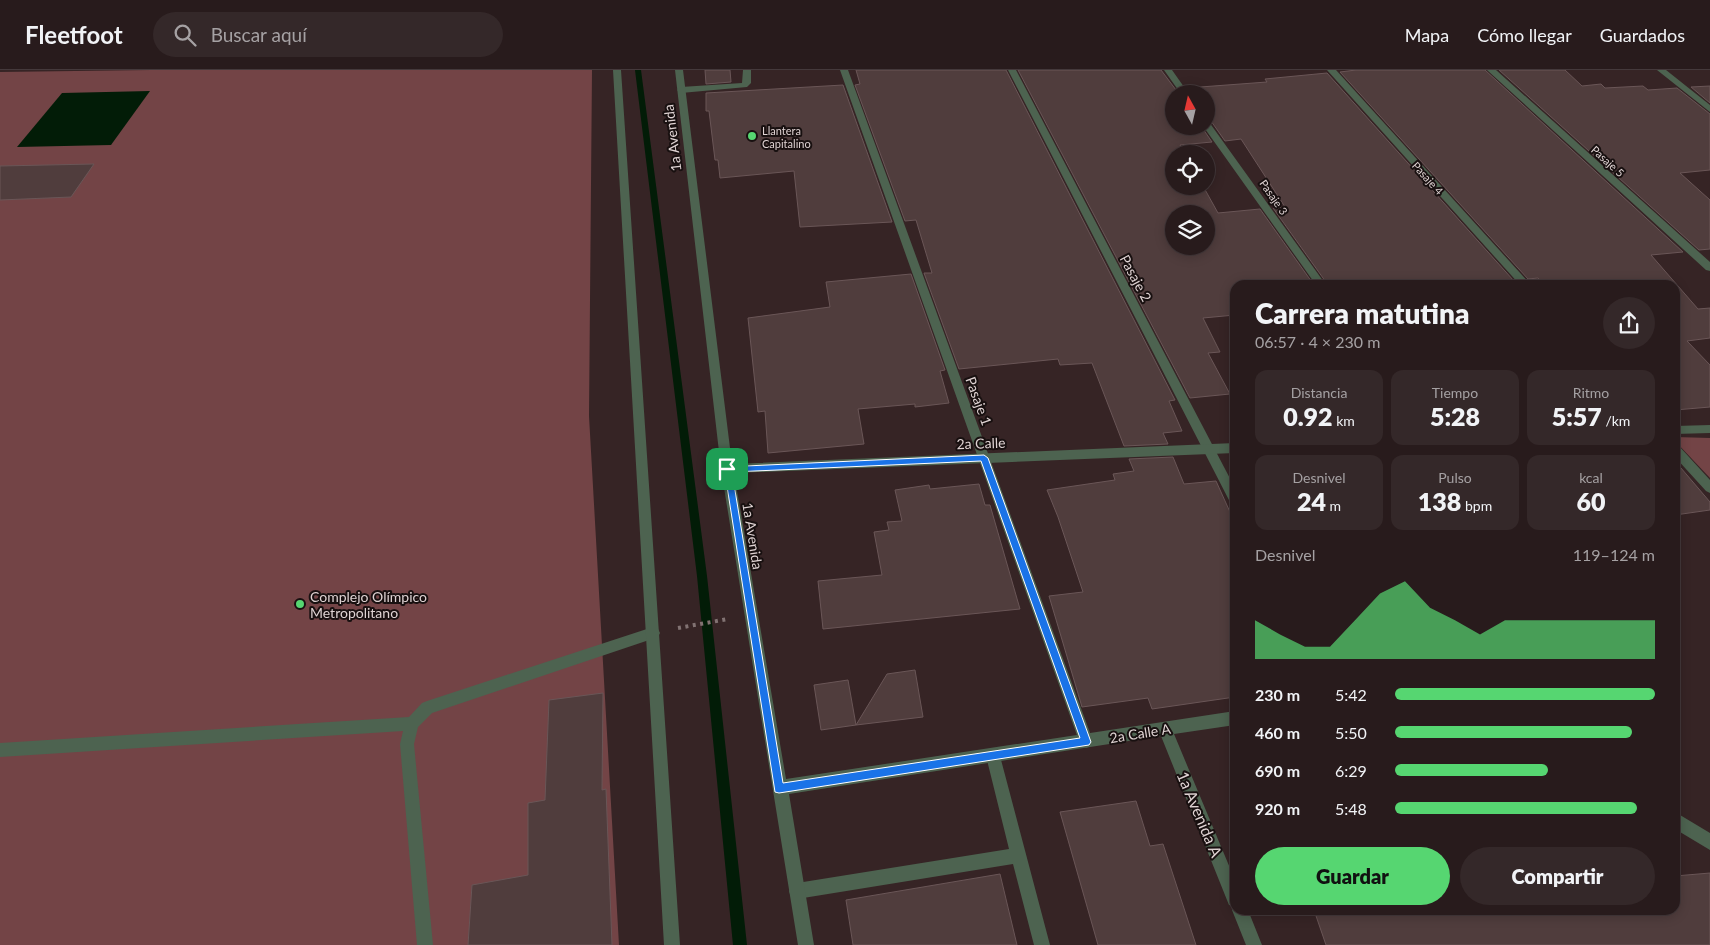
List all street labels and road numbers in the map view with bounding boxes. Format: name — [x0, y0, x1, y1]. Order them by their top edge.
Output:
street label: 1a Avenida — [659, 103, 685, 173]
street label: Pasaje 5 — [1589, 143, 1627, 179]
street label: Pasaje 4 — [1410, 159, 1447, 198]
street label: Pasaje 3 — [1257, 177, 1291, 217]
street label: Pasaje 2 — [1117, 252, 1155, 304]
street label: Pasaje 1 — [962, 374, 996, 428]
street label: 2a Calle — [956, 434, 1006, 452]
street label: 1a Avenida — [739, 501, 767, 571]
street label: 2a Calle A — [1108, 720, 1172, 746]
street label: 1a Avenida A — [1173, 768, 1227, 860]

